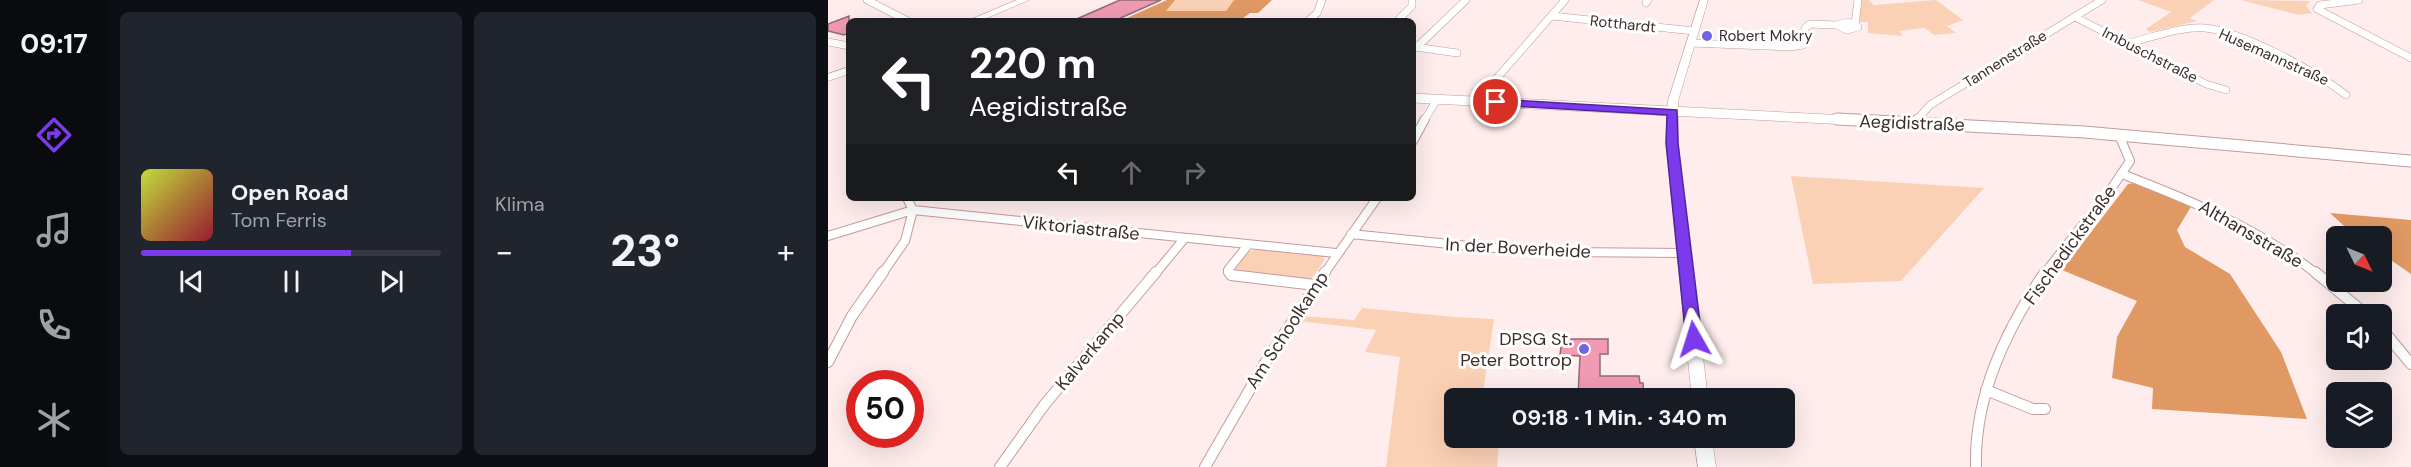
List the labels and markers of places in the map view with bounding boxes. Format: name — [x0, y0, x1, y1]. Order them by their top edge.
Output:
place label: Robert Mokry — [1719, 26, 1813, 46]
marker: Robert Mokry — [1700, 29, 1714, 43]
pin — [1470, 76, 1521, 127]
place label: DPSG St. Peter Bottrop — [1460, 327, 1572, 372]
marker: DPSG St. Peter Bottrop — [1577, 342, 1591, 356]

